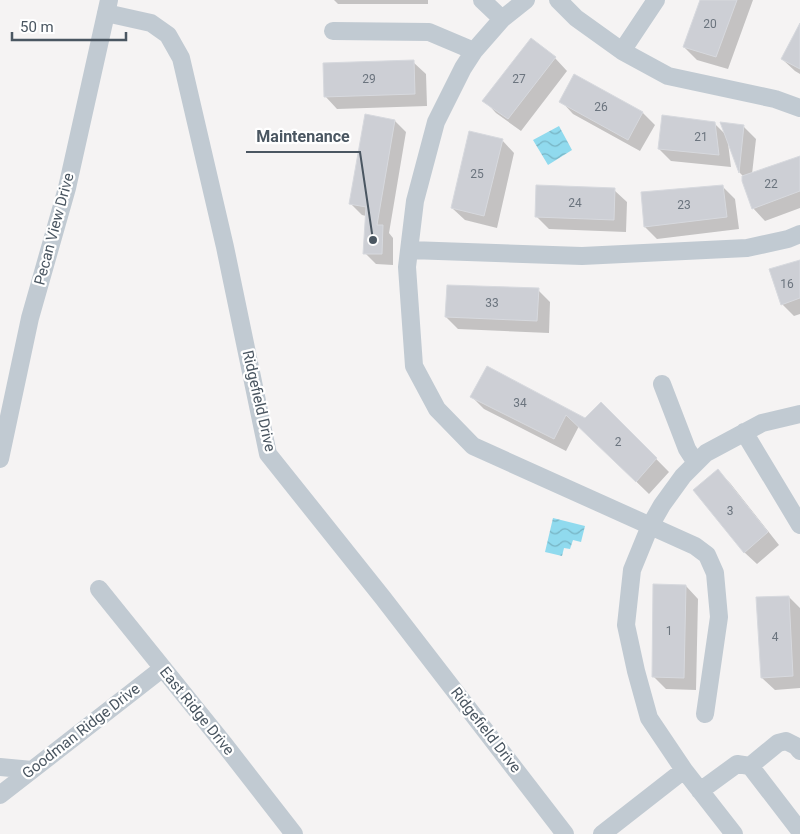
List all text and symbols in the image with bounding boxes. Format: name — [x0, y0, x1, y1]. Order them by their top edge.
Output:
scale bar — [12, 10, 126, 42]
house number: 20 — [703, 17, 717, 31]
text: 50 m — [20, 18, 54, 36]
house number: 29 — [362, 72, 376, 86]
house number: 27 — [512, 72, 526, 86]
house number: 26 — [594, 100, 608, 114]
callout: Maintenance — [246, 121, 360, 152]
text: Maintenance — [256, 127, 350, 146]
house number: 21 — [694, 130, 708, 144]
house number: 25 — [470, 167, 484, 181]
street label: Pecan View Drive — [30, 171, 78, 287]
house number: 22 — [764, 177, 778, 191]
house number: 24 — [568, 196, 582, 210]
house number: 23 — [677, 198, 691, 212]
house number: 16 — [780, 277, 794, 291]
house number: 33 — [485, 296, 499, 310]
street label: Ridgefield Drive — [239, 349, 279, 453]
house number: 34 — [513, 396, 527, 410]
house number: 2 — [615, 435, 622, 449]
house number: 3 — [727, 504, 733, 518]
house number: 1 — [666, 624, 672, 638]
house number: 4 — [772, 630, 779, 644]
street label: East Ridge Drive — [156, 663, 238, 759]
street label: Goodman Ridge Drive — [19, 679, 143, 783]
street label: Ridgefield Drive — [447, 684, 525, 776]

